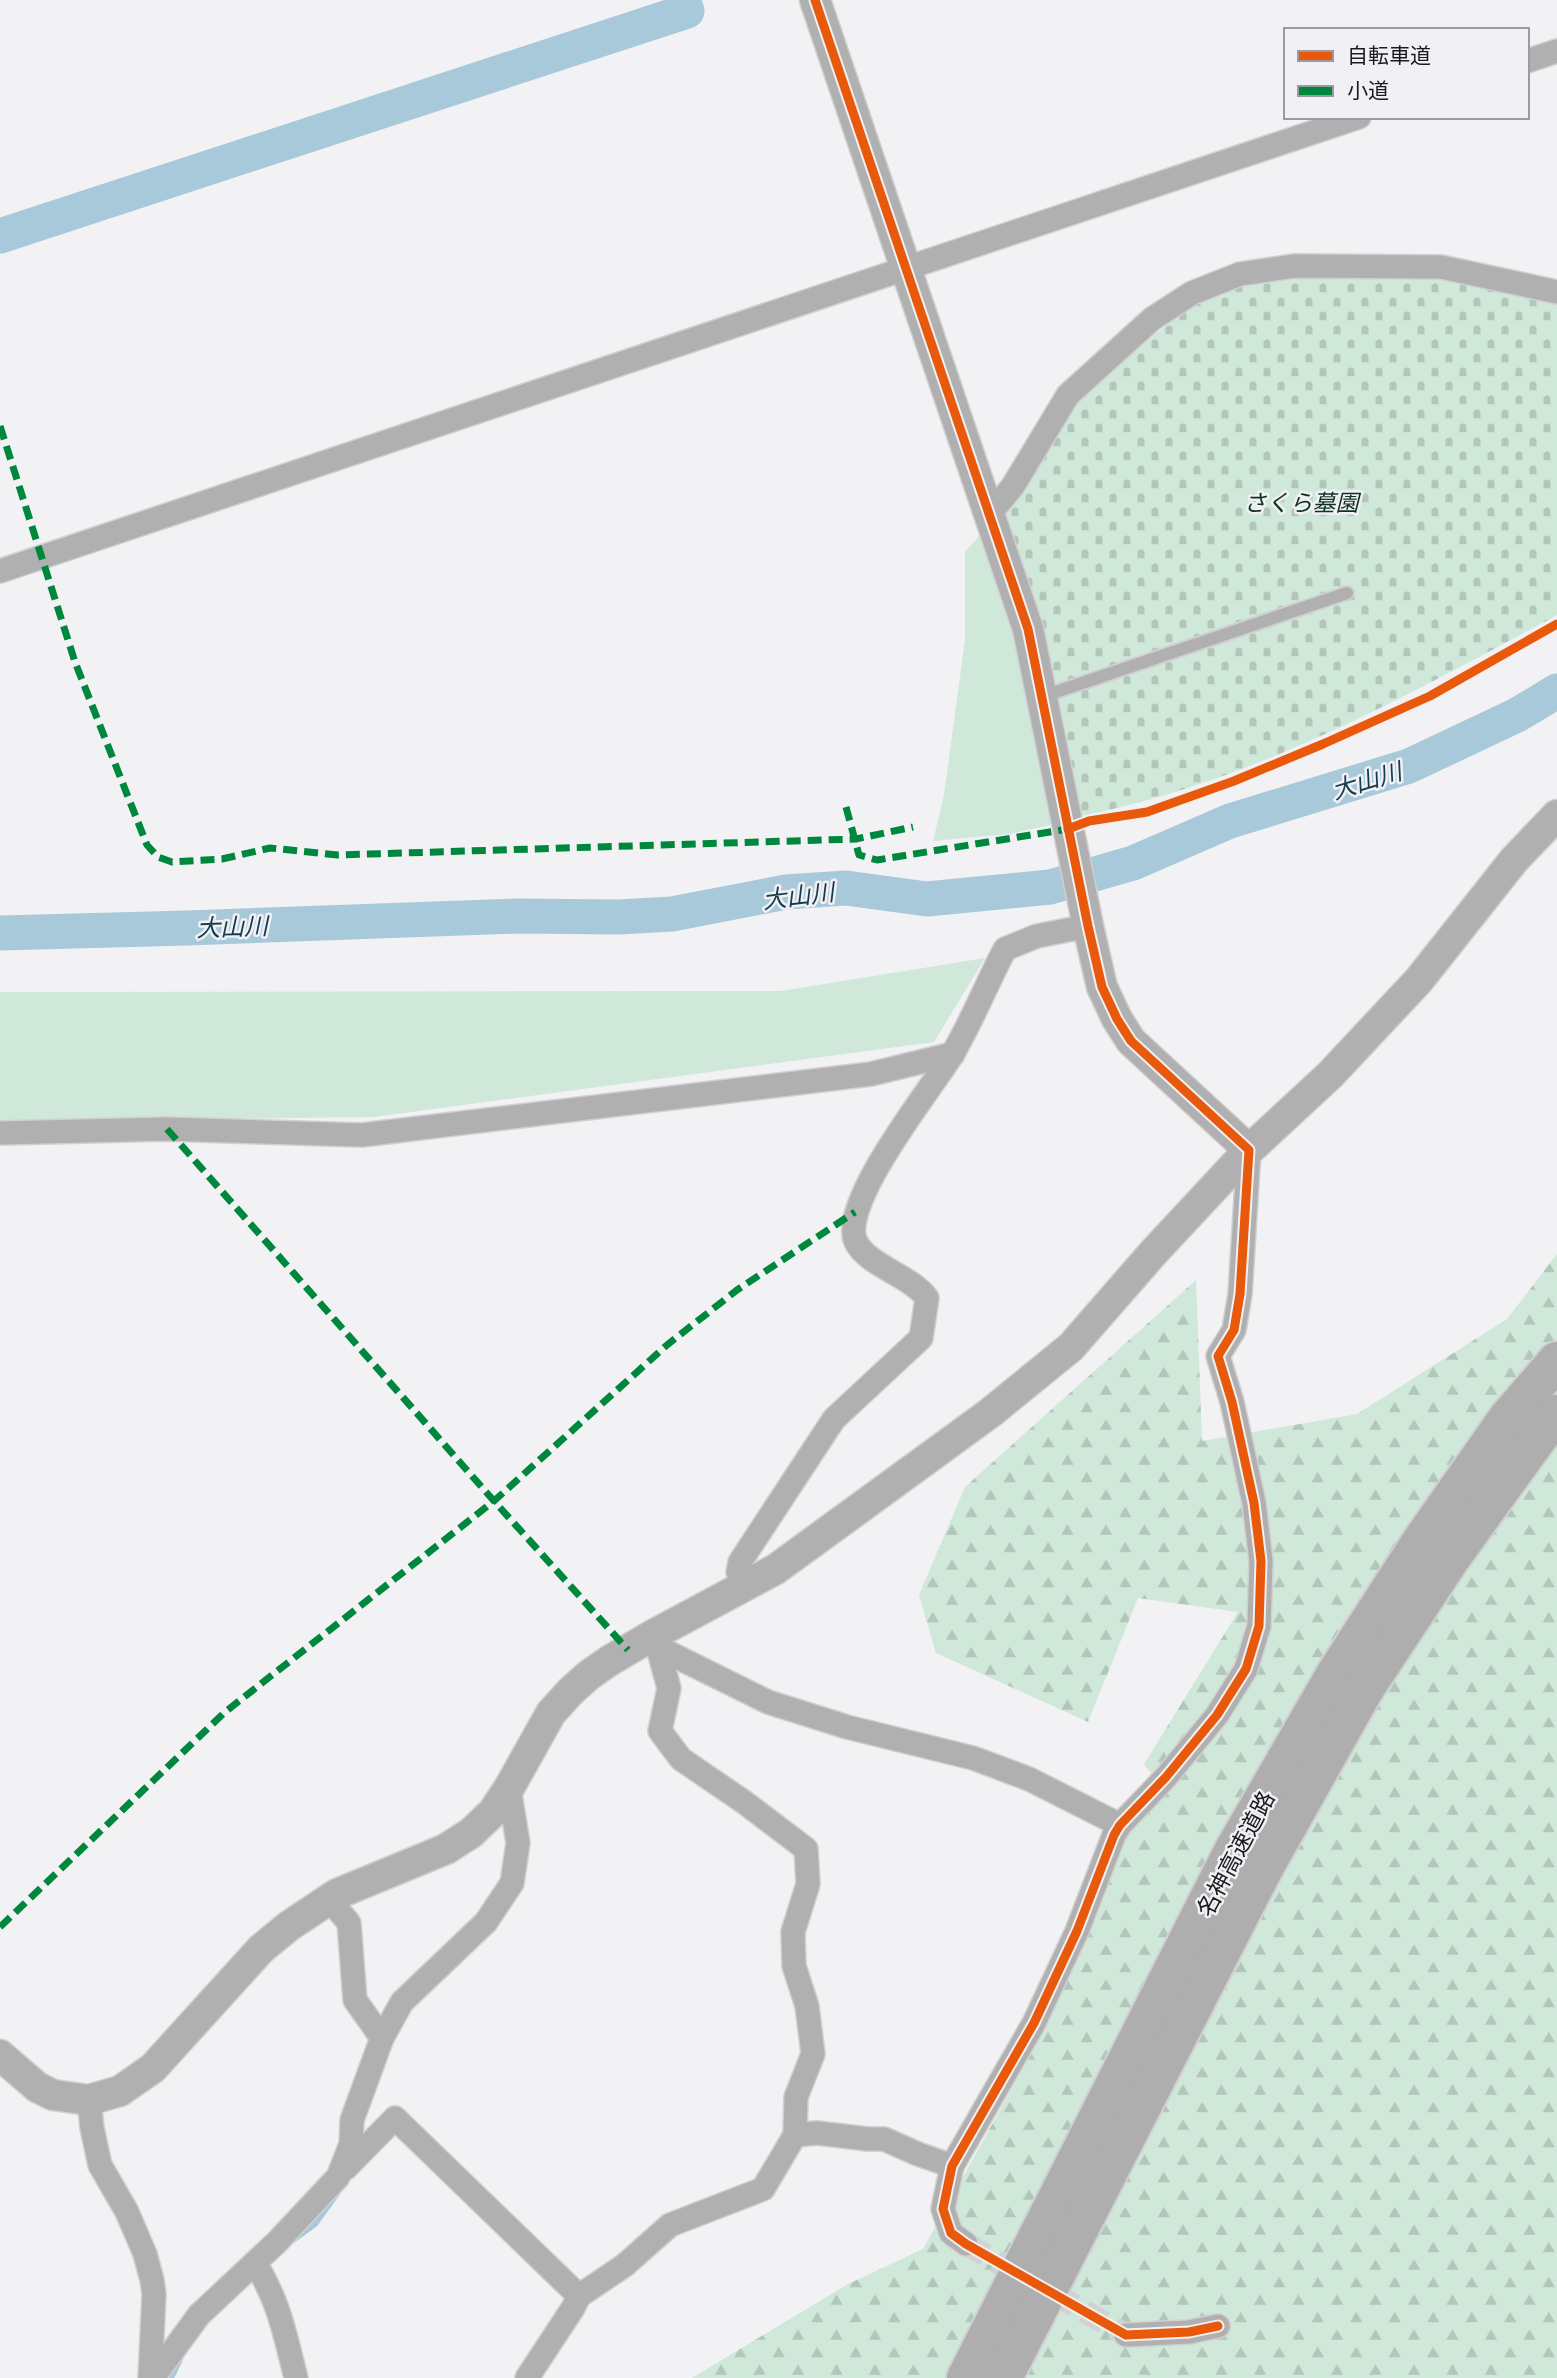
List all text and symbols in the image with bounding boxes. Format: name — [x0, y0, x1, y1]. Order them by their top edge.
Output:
legend — [1284, 28, 1529, 119]
text: 自転車道 — [1347, 39, 1431, 69]
text: 小道 — [1347, 74, 1389, 104]
park label: さくら墓園 — [1244, 484, 1362, 518]
water label: 大山川 — [1326, 751, 1408, 806]
water label: 大山川 — [760, 872, 839, 916]
water label: 大山川 — [195, 906, 272, 944]
street label: 名神高速道路 — [1187, 1784, 1281, 1922]

